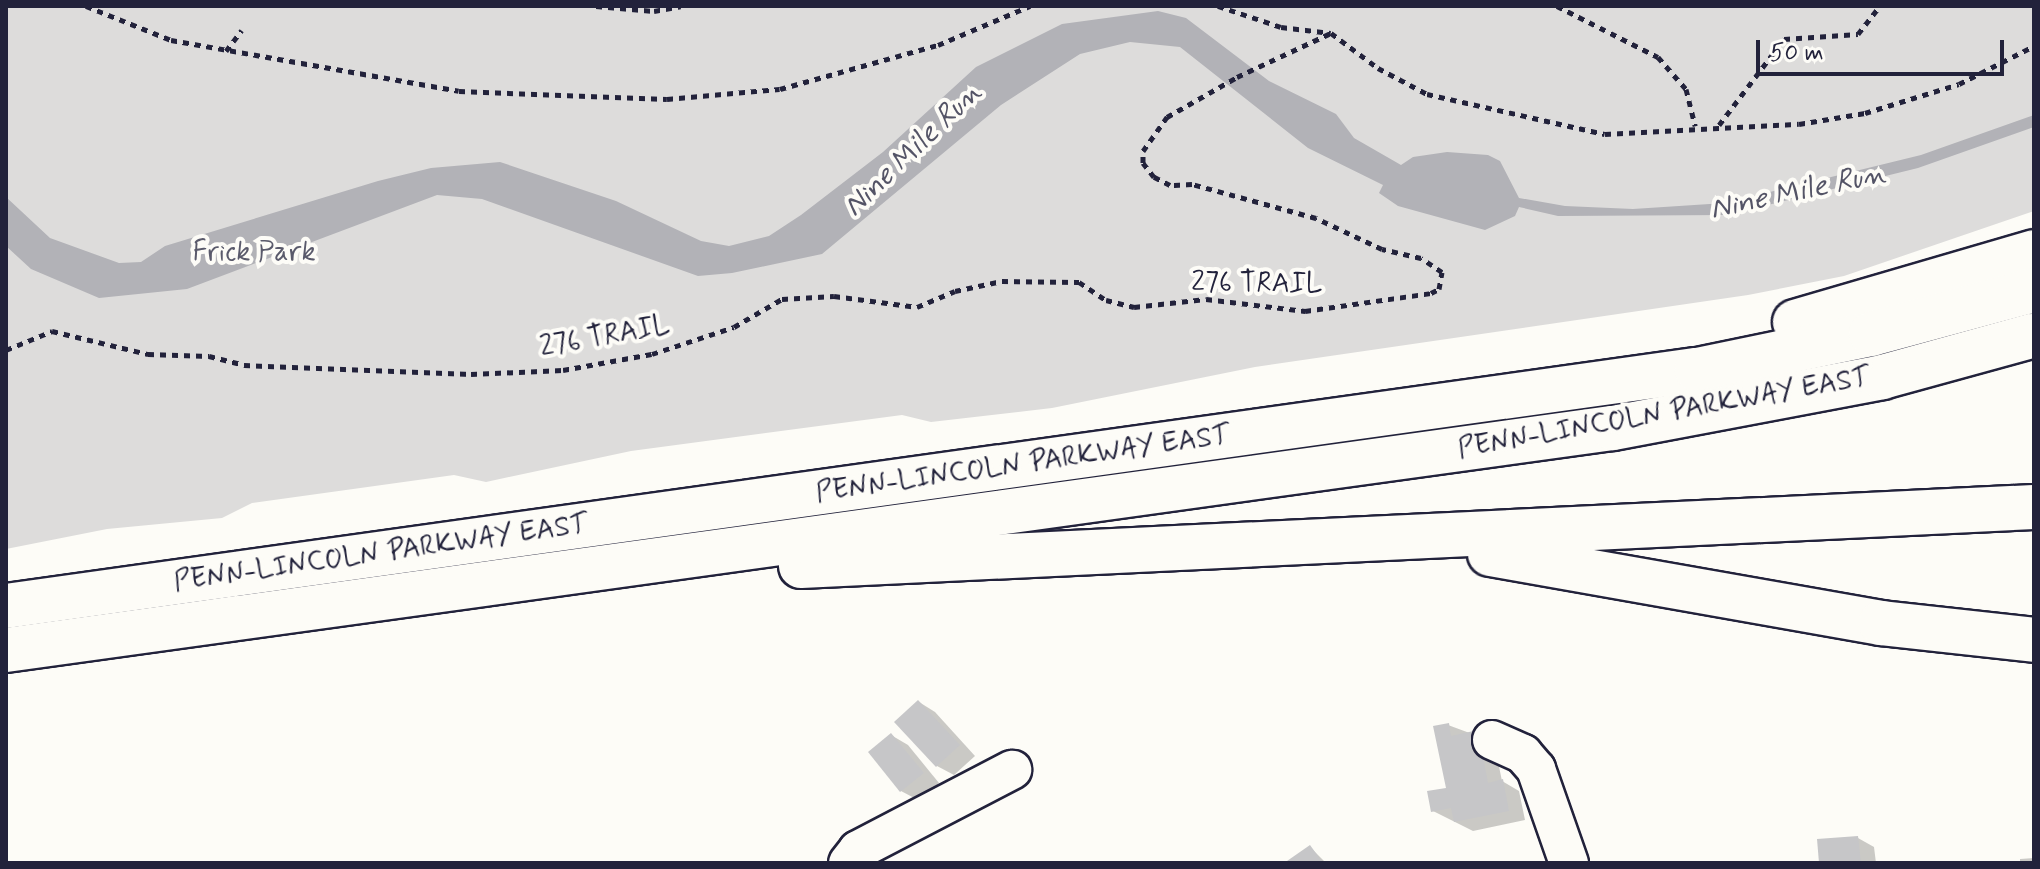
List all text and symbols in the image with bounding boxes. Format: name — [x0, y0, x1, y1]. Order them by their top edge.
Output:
scale bar — [1760, 24, 2008, 74]
text: 50 m — [1770, 38, 1824, 69]
water label: Nine Mile Run — [837, 76, 989, 224]
water label: Nine Mile Run — [1708, 156, 1888, 228]
park label: Frick Park — [193, 236, 315, 270]
street label: 276 TRAIL — [1191, 266, 1323, 302]
street label: 276 TRAIL — [537, 309, 673, 365]
street label: PENN-LINCOLN PARKWAY EAST — [1458, 362, 1870, 466]
street label: PENN-LINCOLN PARKWAY EAST — [817, 420, 1229, 510]
street label: PENN-LINCOLN PARKWAY EAST — [175, 509, 587, 599]

